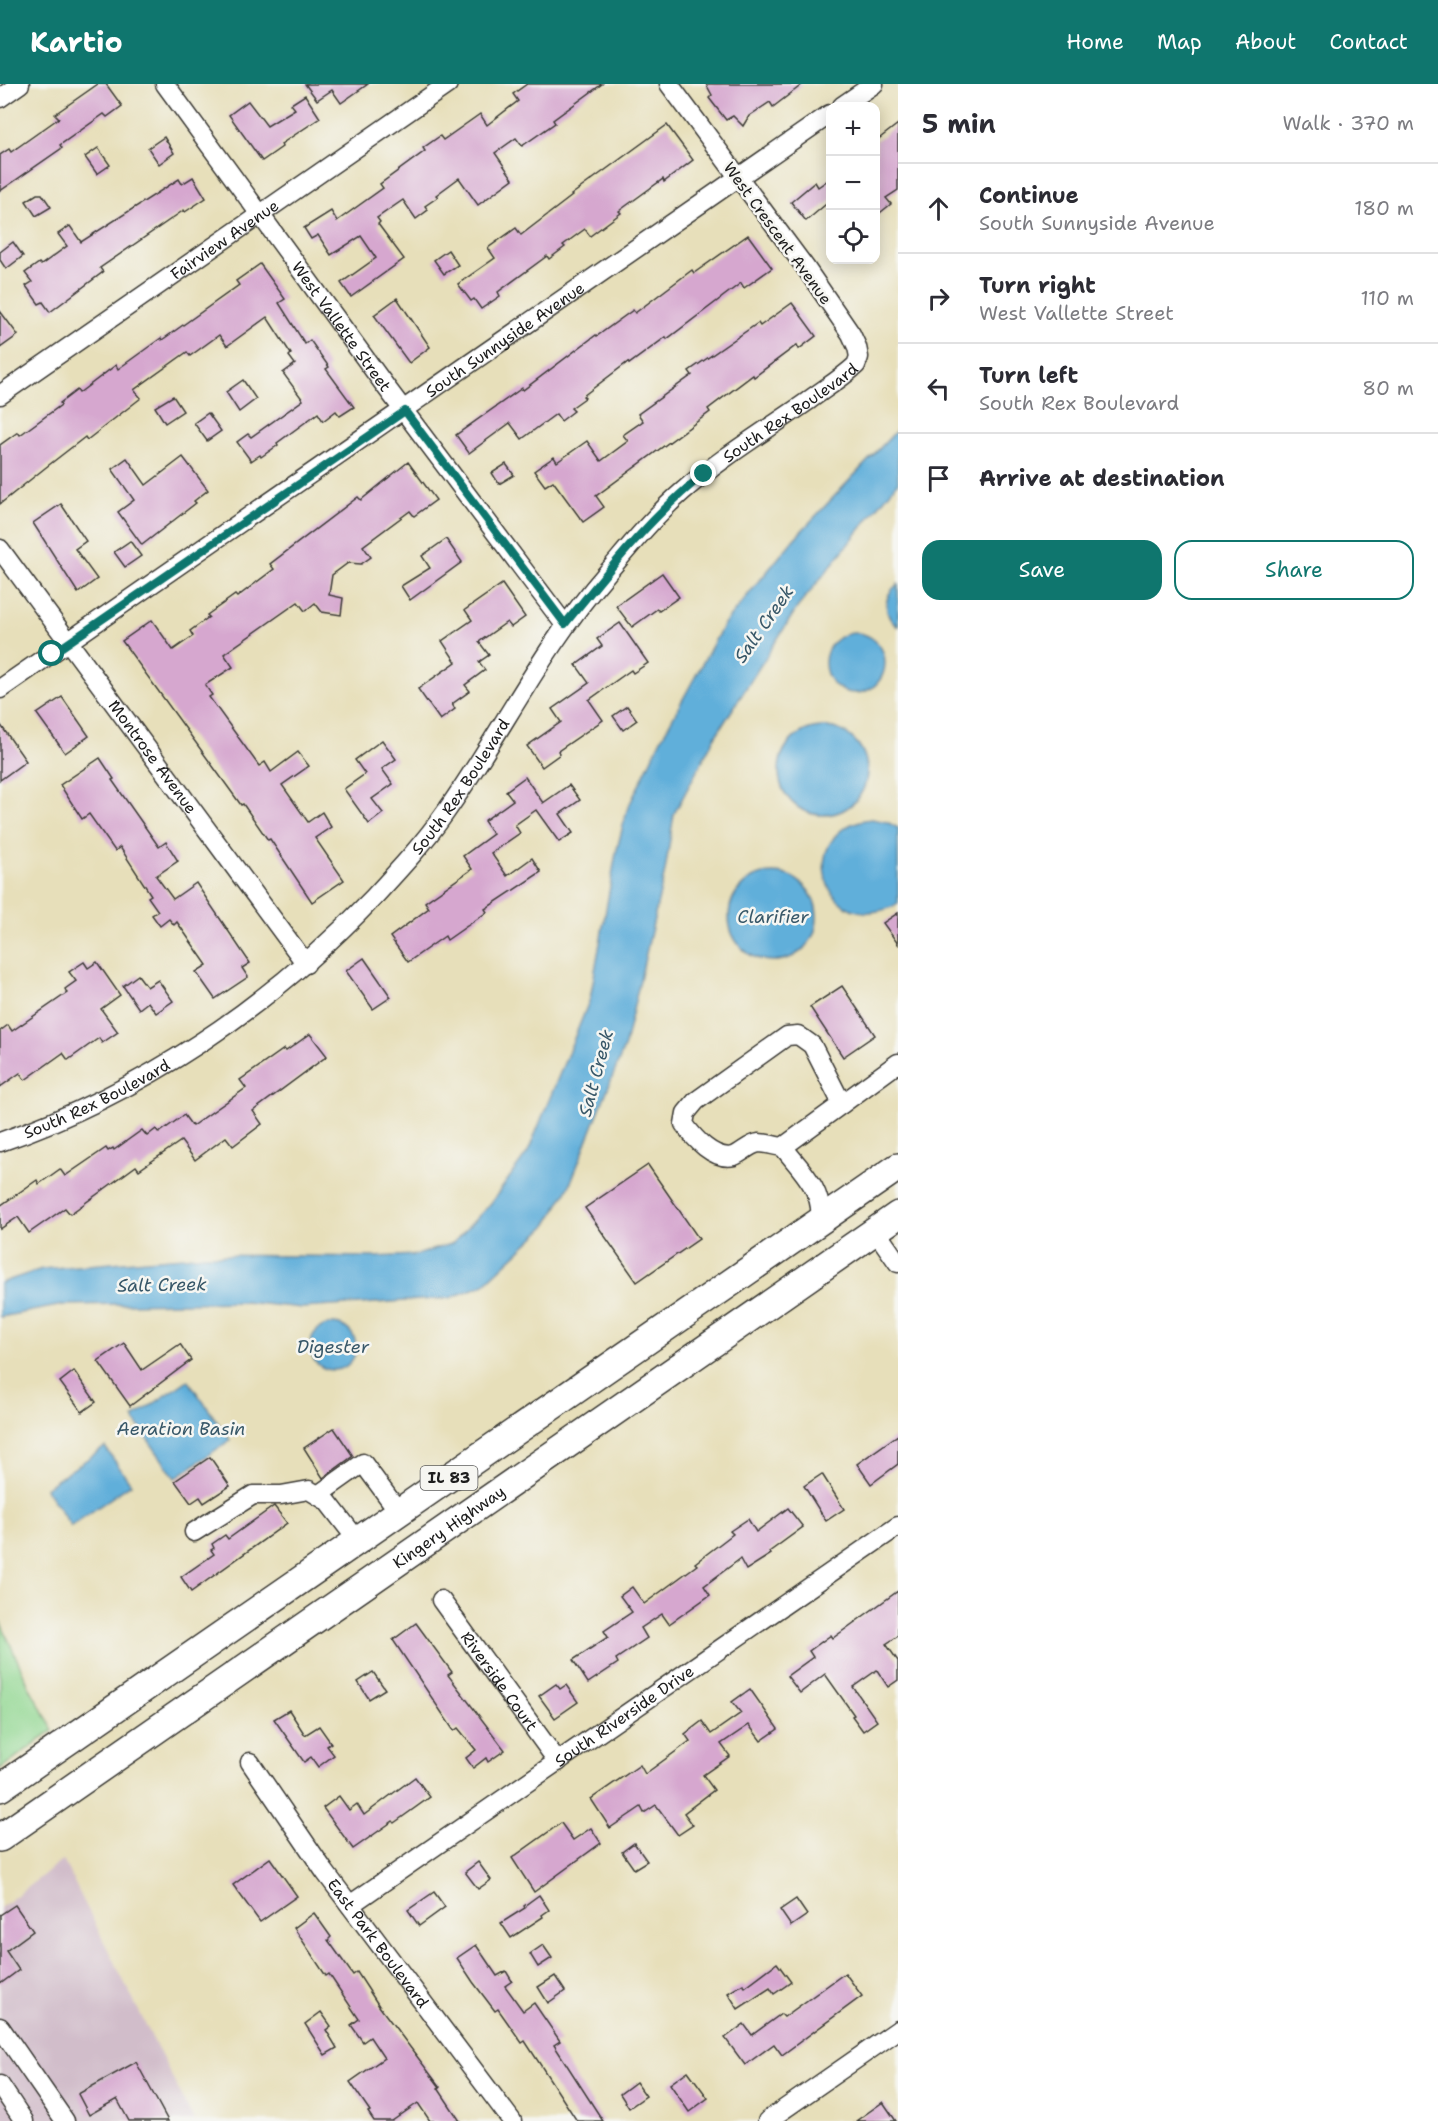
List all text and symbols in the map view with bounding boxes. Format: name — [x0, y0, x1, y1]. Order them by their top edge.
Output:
text: Kartio — [30, 23, 123, 61]
text: Home — [1066, 28, 1124, 56]
text: Map — [1157, 28, 1202, 56]
text: About — [1235, 28, 1296, 56]
text: Contact — [1329, 28, 1408, 56]
map controls — [826, 102, 880, 264]
button: + — [826, 102, 880, 156]
text: 5 min — [922, 106, 996, 141]
text: Walk · 370 m — [1283, 110, 1414, 136]
button: − — [826, 156, 880, 210]
street label: West Crescent Avenue — [719, 158, 836, 309]
text: Continue — [979, 181, 1079, 210]
icon: ahead — [922, 192, 955, 225]
street label: Fairview Avenue — [166, 195, 283, 285]
text: 180 m — [1354, 195, 1414, 221]
button: locate — [826, 210, 880, 264]
text: South Sunnyside Avenue — [979, 210, 1215, 236]
street label: West Vallette Street — [287, 257, 396, 396]
text: Turn right — [979, 271, 1096, 300]
street label: South Sunnyside Avenue — [421, 277, 589, 402]
icon: right — [922, 282, 955, 315]
text: 110 m — [1360, 285, 1414, 311]
text: West Vallette Street — [979, 300, 1174, 326]
street label: South Rex Boulevard — [719, 358, 862, 467]
text: Turn left — [979, 361, 1078, 390]
icon: left — [922, 372, 955, 405]
text: 80 m — [1362, 375, 1414, 401]
text: South Rex Boulevard — [979, 390, 1179, 416]
route end — [690, 460, 716, 486]
icon: arrive — [922, 462, 955, 495]
text: Arrive at destination — [979, 464, 1225, 493]
button: Save — [922, 540, 1162, 600]
button: Share — [1174, 540, 1414, 600]
water label: Salt Creek — [729, 580, 800, 667]
route start — [38, 640, 64, 666]
street label: Montrose Avenue — [104, 696, 202, 818]
street label: South Rex Boulevard — [407, 715, 514, 859]
water label: Clarifier — [737, 905, 809, 929]
water label: Salt Creek — [573, 1026, 619, 1119]
street label: South Rex Boulevard — [21, 1054, 174, 1143]
water label: Salt Creek — [117, 1272, 208, 1298]
water label: Digester — [297, 1335, 370, 1359]
water label: Aeration Basin — [117, 1417, 245, 1441]
road number: IL 83 — [420, 1466, 478, 1490]
street label: Kingery Highway — [389, 1481, 509, 1573]
street label: Riverside Court — [456, 1627, 542, 1735]
street label: South Riverside Drive — [550, 1660, 698, 1772]
street label: East Park Boulevard — [323, 1874, 433, 2012]

